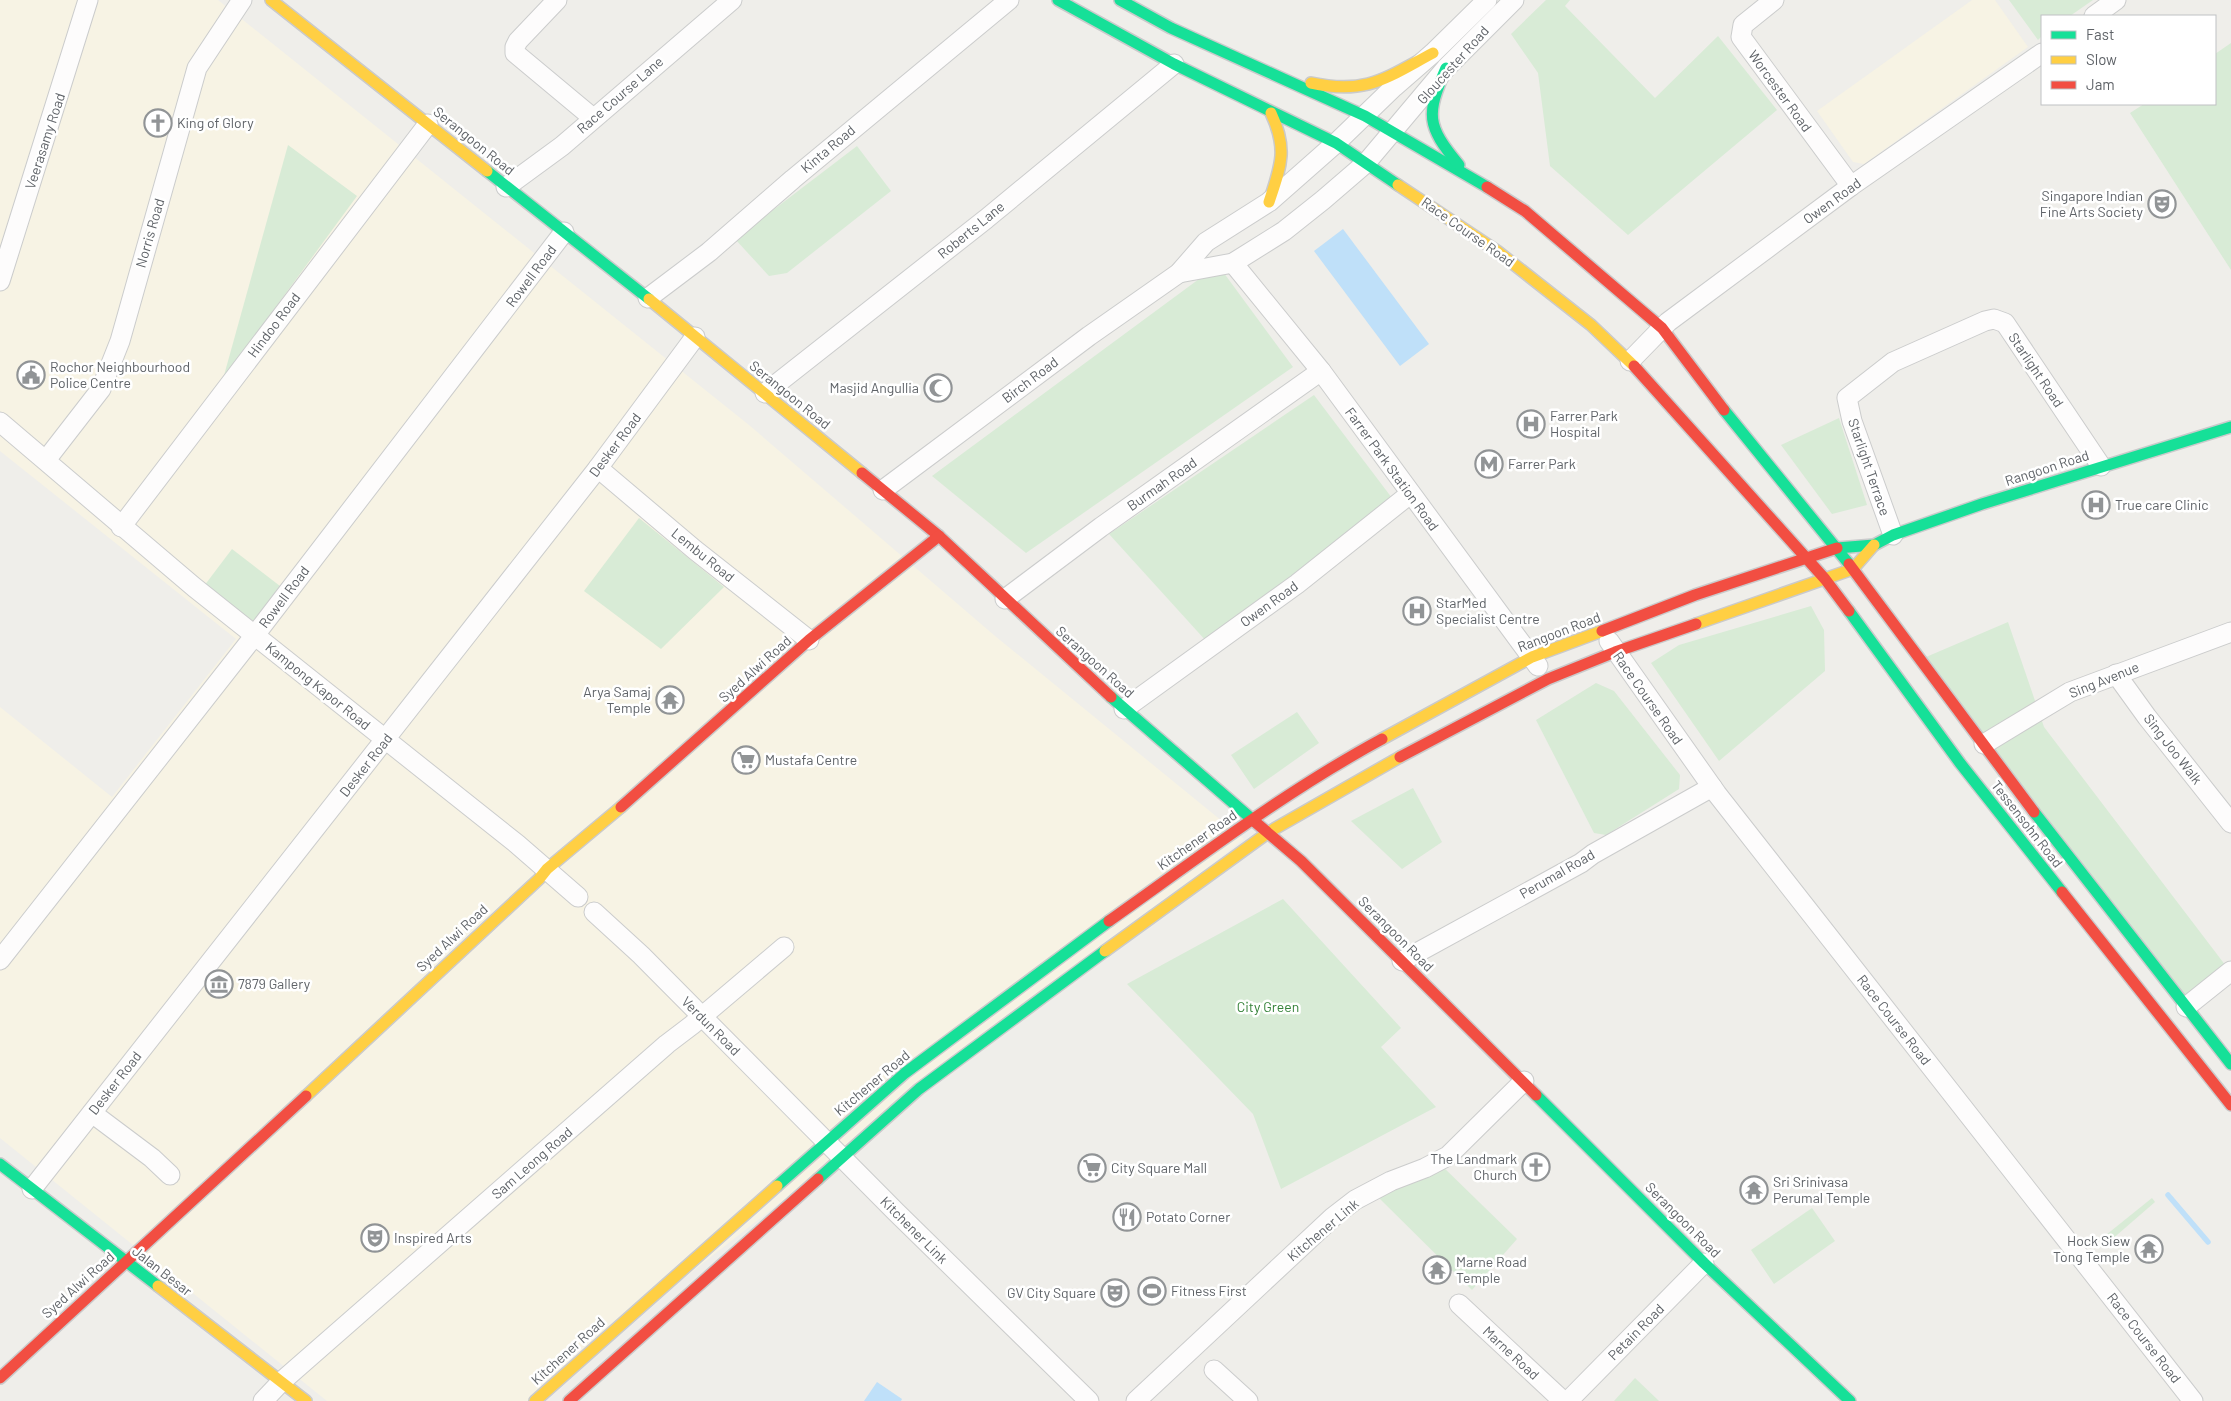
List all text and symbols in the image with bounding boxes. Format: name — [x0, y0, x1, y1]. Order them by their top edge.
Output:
legend — [2041, 15, 2216, 105]
street label: Gloucester Road — [1413, 22, 1492, 107]
text: Fast — [2086, 25, 2114, 43]
street label: Worcester Road — [1745, 47, 1816, 135]
text: Slow — [2086, 50, 2117, 68]
street label: Race Course Lane — [573, 52, 666, 137]
text: Jam — [2086, 75, 2115, 93]
street label: Veerasamy Road — [21, 91, 68, 191]
street label: Serangoon Road — [430, 103, 518, 179]
church icon: King of Glory — [143, 108, 173, 138]
place label: King of Glory — [177, 114, 254, 131]
street label: Kinta Road — [797, 121, 858, 176]
street label: Owen Road — [1799, 174, 1864, 227]
place label: Singapore Indian Fine Arts Society — [2040, 187, 2144, 220]
theatre icon: Singapore Indian Fine Arts Society — [2147, 189, 2177, 219]
street label: Race Course Road — [1418, 193, 1518, 270]
street label: Norris Road — [132, 196, 168, 269]
street label: Roberts Lane — [934, 197, 1008, 262]
street label: Rowell Road — [502, 241, 559, 310]
street label: Hindoo Road — [244, 289, 304, 360]
street label: Starlight Road — [2005, 329, 2068, 410]
street label: Birch Road — [998, 353, 1061, 406]
street label: Serangoon Road — [746, 357, 834, 433]
place label: Rochor Neighbourhood Police Centre — [50, 358, 190, 391]
public building icon: Rochor Neighbourhood Police Centre — [16, 360, 46, 390]
mosque icon: Masjid Angullia — [923, 373, 953, 403]
place label: Masjid Angullia — [829, 379, 919, 396]
street label: Farrer Park Station Road — [1342, 404, 1443, 534]
place label: Farrer Park Hospital — [1550, 407, 1618, 440]
street label: Desker Road — [585, 409, 644, 480]
hospital icon: Farrer Park Hospital — [1516, 409, 1546, 439]
street label: Starlight Terrace — [1845, 416, 1894, 518]
street label: Rangoon Road — [2003, 446, 2091, 489]
metro station icon: Farrer Park — [1474, 449, 1504, 479]
street label: Burmah Road — [1124, 453, 1200, 514]
place label: Farrer Park — [1508, 455, 1576, 472]
hospital icon: True care Clinic — [2081, 490, 2111, 520]
place label: True care Clinic — [2115, 496, 2209, 513]
street label: Lembu Road — [668, 524, 738, 585]
street label: Rowell Road — [255, 562, 312, 631]
street label: Owen Road — [1236, 577, 1301, 630]
place label: StarMed Specialist Centre — [1436, 594, 1540, 627]
hospital icon: StarMed Specialist Centre — [1402, 596, 1432, 626]
street label: Rangoon Road — [1515, 608, 1603, 655]
street label: Serangoon Road — [1053, 622, 1138, 701]
street label: Syed Alwi Road — [715, 632, 794, 706]
street label: Kampong Kapor Road — [262, 638, 374, 733]
street label: Race Course Road — [1610, 648, 1687, 748]
street label: Sing Avenue — [2066, 658, 2141, 701]
place label: Arya Samaj Temple — [583, 683, 651, 716]
temple icon: Arya Samaj Temple — [655, 685, 685, 715]
street label: Sing Joo Walk — [2141, 710, 2206, 787]
street label: Desker Road — [336, 730, 396, 800]
supermarket icon: Mustafa Centre — [731, 745, 761, 775]
place label: Mustafa Centre — [765, 751, 857, 768]
street label: Tessensohn Road — [1988, 777, 2067, 871]
street label: Kitchener Road — [1154, 806, 1240, 873]
street label: Perumal Road — [1516, 845, 1597, 902]
street label: Serangoon Road — [1355, 892, 1438, 975]
street label: Syed Alwi Road — [412, 900, 491, 975]
museum icon: 7879 Gallery — [204, 969, 234, 999]
street label: Race Course Road — [1854, 971, 1935, 1068]
place label: 7879 Gallery — [238, 975, 311, 992]
street label: Verdun Road — [678, 993, 744, 1059]
park label: City Green — [1237, 998, 1299, 1015]
street label: Kitchener Road — [831, 1046, 913, 1119]
street label: Desker Road — [85, 1048, 145, 1118]
street label: Sam Leong Road — [488, 1123, 576, 1202]
place label: The Landmark Church — [1430, 1150, 1517, 1183]
church icon: The Landmark Church — [1521, 1152, 1551, 1182]
supermarket icon: City Square Mall — [1077, 1153, 1107, 1183]
place label: City Square Mall — [1111, 1159, 1207, 1176]
place label: Sri Srinivasa Perumal Temple — [1773, 1173, 1870, 1206]
temple icon: Sri Srinivasa Perumal Temple — [1739, 1175, 1769, 1205]
street label: Serangoon Road — [1642, 1178, 1725, 1261]
street label: Kitchener Link — [877, 1192, 952, 1267]
street label: Kitchener Link — [1283, 1195, 1362, 1264]
restaurant icon: Potato Corner — [1112, 1202, 1142, 1232]
place label: Potato Corner — [1146, 1208, 1230, 1225]
theatre icon: Inspired Arts — [360, 1223, 390, 1253]
place label: Inspired Arts — [394, 1229, 472, 1246]
place label: Hock Siew Tong Temple — [2053, 1232, 2130, 1265]
temple icon: Hock Siew Tong Temple — [2134, 1234, 2164, 1264]
street label: Jalan Besar — [129, 1242, 196, 1299]
street label: Syed Alwi Road — [38, 1248, 117, 1322]
place label: Marne Road Temple — [1456, 1253, 1527, 1286]
temple icon: Marne Road Temple — [1422, 1255, 1452, 1285]
sports icon: Fitness First — [1137, 1276, 1167, 1306]
theatre icon: GV City Square — [1100, 1278, 1130, 1308]
place label: Fitness First — [1171, 1282, 1247, 1299]
place label: GV City Square — [1007, 1284, 1096, 1301]
street label: Race Course Road — [2104, 1289, 2185, 1386]
street label: Petain Road — [1604, 1300, 1667, 1363]
street label: Kitchener Road — [527, 1313, 608, 1388]
street label: Marne Road — [1480, 1322, 1543, 1383]

